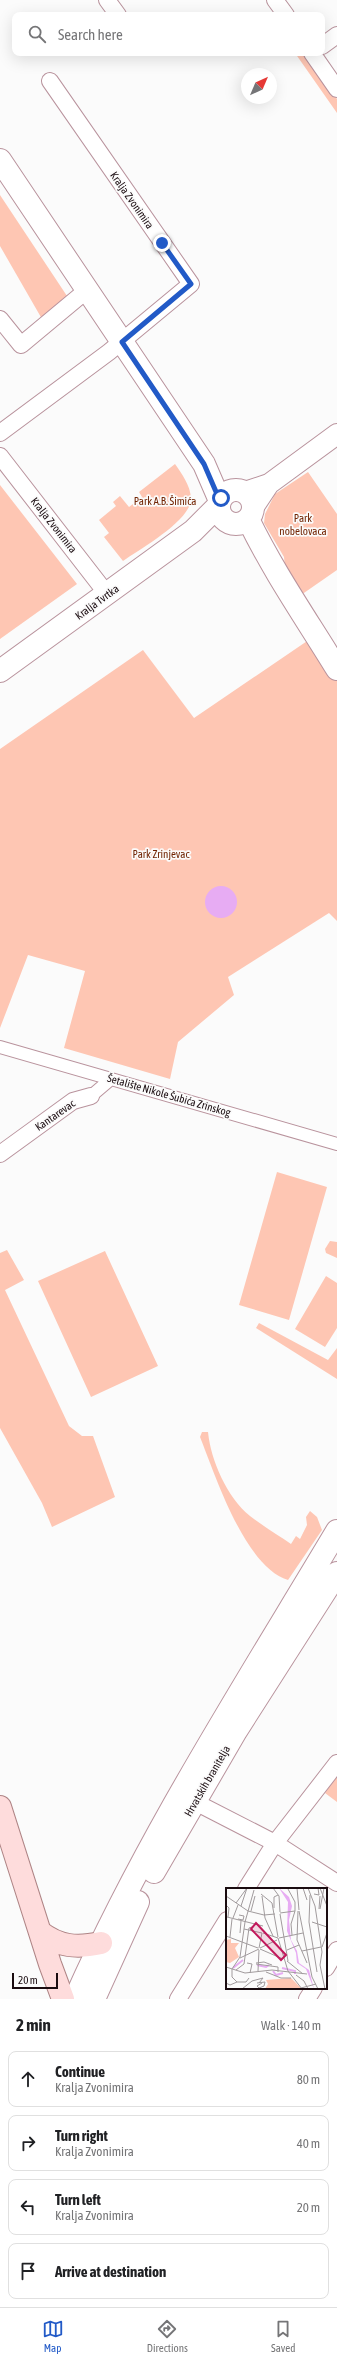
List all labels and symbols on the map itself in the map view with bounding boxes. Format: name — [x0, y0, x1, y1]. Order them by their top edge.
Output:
north arrow — [241, 68, 277, 104]
street label: Kralja Zvonimira — [108, 169, 156, 231]
route end — [153, 234, 171, 252]
route start — [212, 489, 230, 507]
street label: Kralja Zvonimira — [29, 495, 79, 555]
park label: Park A.B. Šimića — [134, 495, 196, 507]
park label: Park nobelovaca — [279, 512, 327, 537]
street label: Kralja Tvrtka — [73, 582, 121, 622]
park label: Park Zrinjevac — [133, 848, 190, 860]
street label: Šetalište Nikole Šubića Zrinskog — [106, 1072, 232, 1118]
street label: Kantarevac — [33, 1096, 78, 1133]
street label: Hrvatskih branitelja — [182, 1743, 232, 1819]
inset map — [226, 1888, 327, 1989]
scale bar — [12, 1971, 58, 1990]

